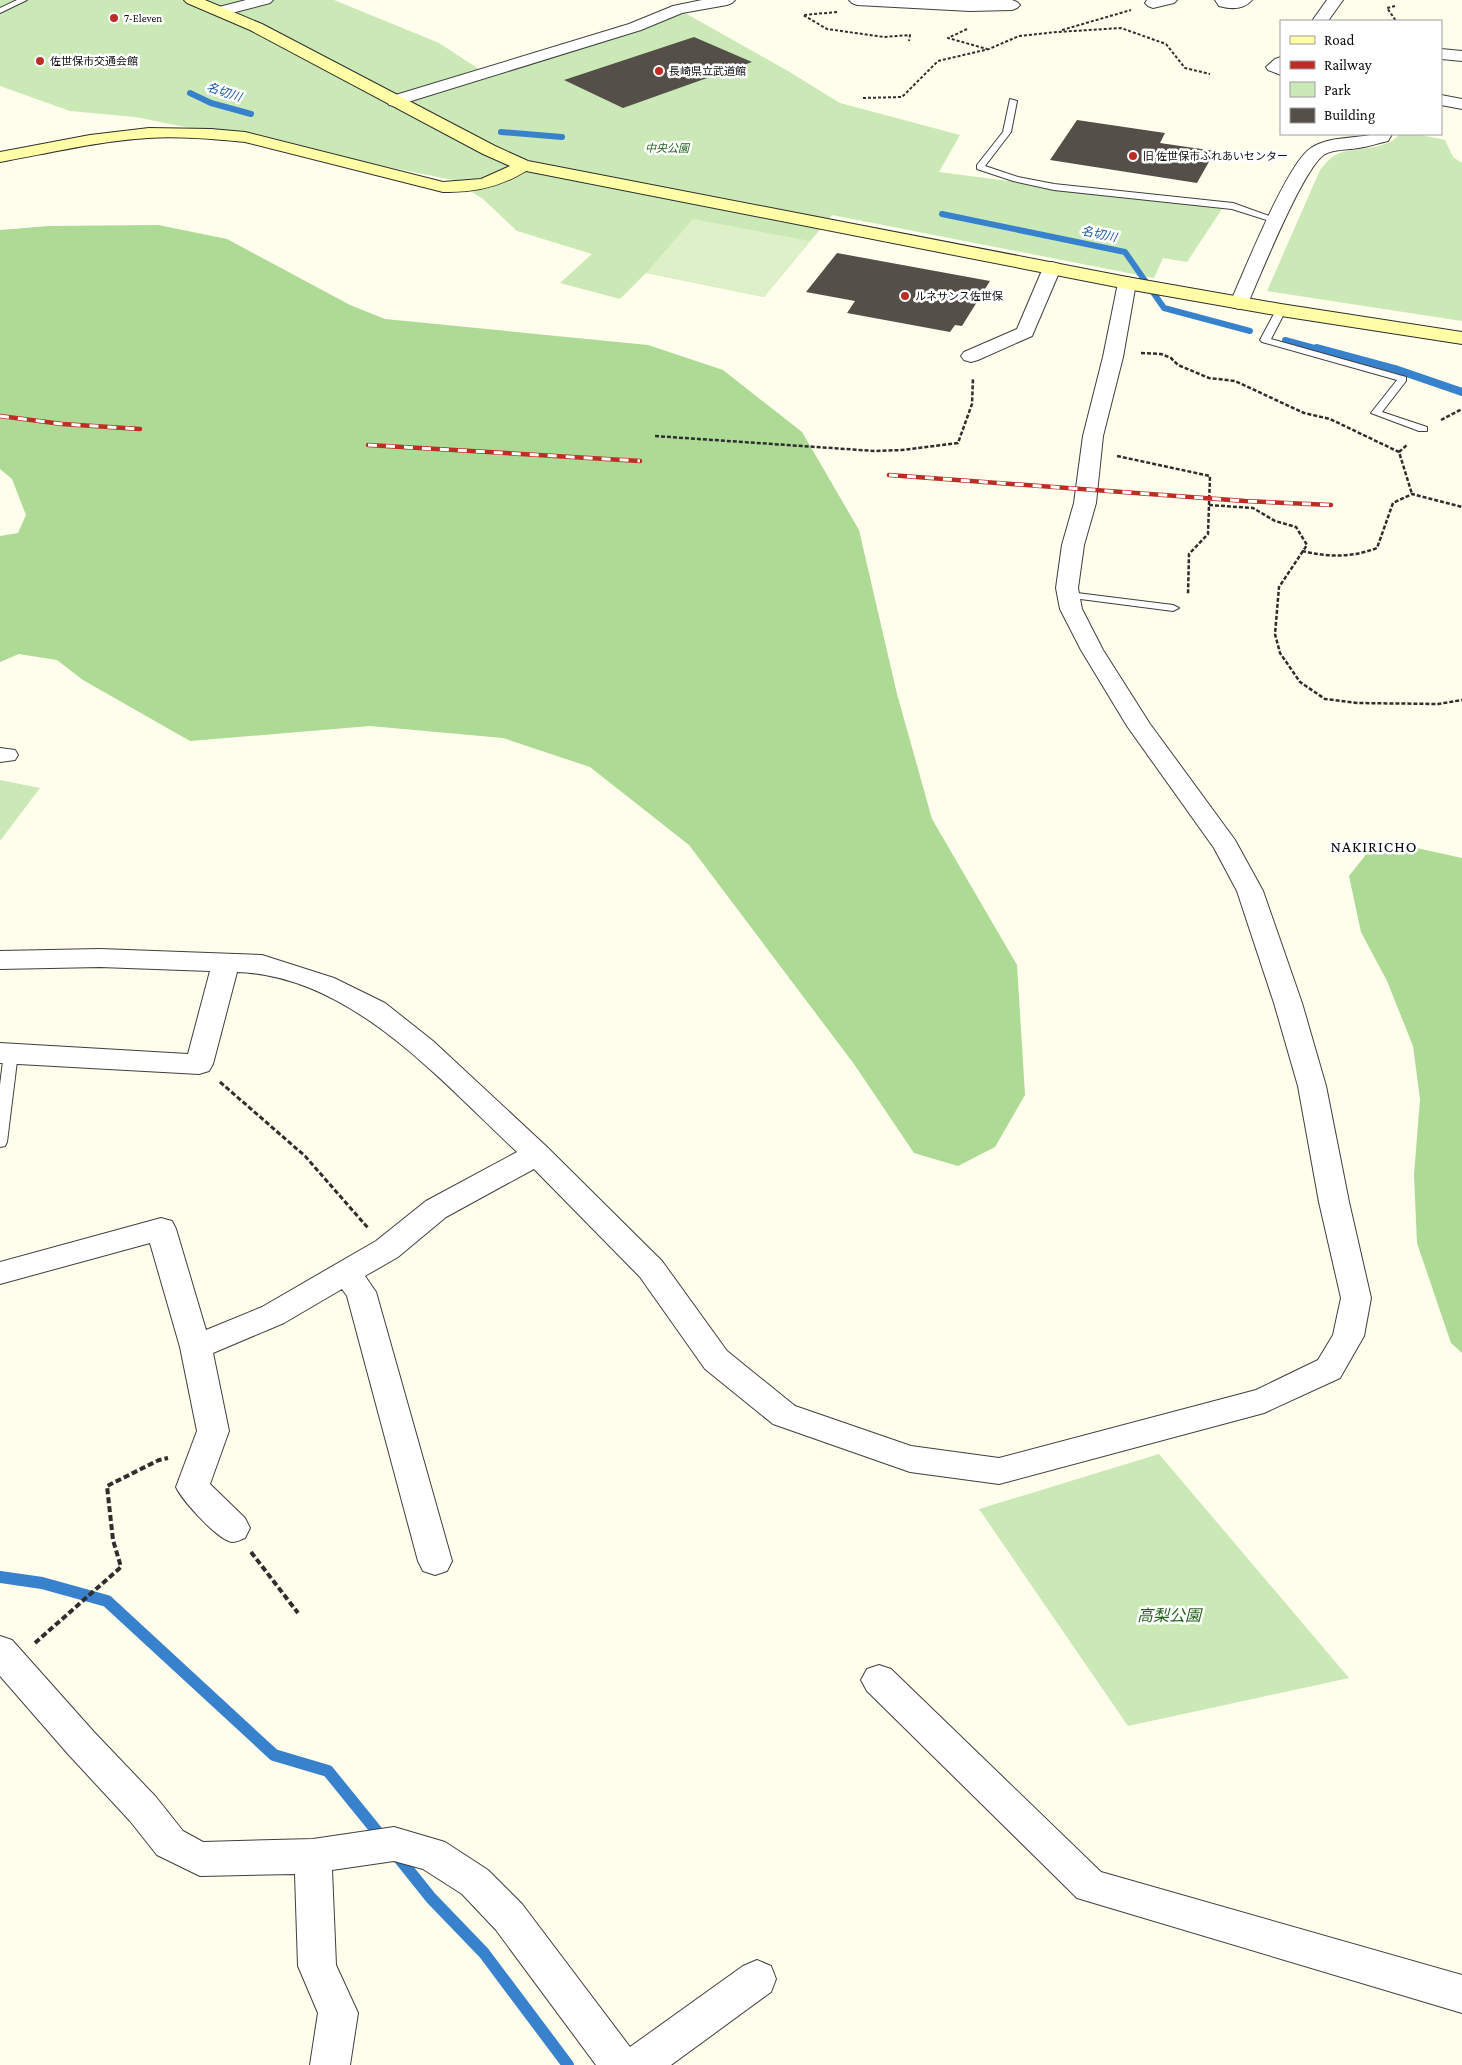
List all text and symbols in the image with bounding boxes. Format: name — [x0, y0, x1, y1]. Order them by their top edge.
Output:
marker: 7-Eleven — [108, 12, 120, 24]
place label: 7-Eleven — [124, 12, 162, 24]
legend — [1280, 20, 1442, 135]
text: Road — [1324, 32, 1355, 48]
marker: 佐世保市交通会館 — [34, 55, 46, 67]
place label: 佐世保市交通会館 — [50, 55, 138, 67]
text: Railway — [1324, 57, 1372, 74]
marker: 長崎県立武道館 — [653, 65, 665, 77]
place label: 長崎県立武道館 — [669, 65, 746, 77]
water label: 名切川 — [205, 80, 245, 105]
text: Park — [1324, 82, 1351, 98]
text: Building — [1324, 107, 1375, 124]
park label: 中央公園 — [645, 142, 691, 154]
marker: 旧 佐世保市ふれあいセンター — [1127, 150, 1139, 162]
place label: 旧 佐世保市ふれあいセンター — [1143, 150, 1288, 162]
water label: 名切川 — [1080, 223, 1120, 245]
marker: ルネサンス佐世保 — [899, 290, 911, 302]
place label: ルネサンス佐世保 — [915, 290, 1004, 302]
district label: NAKIRICHO — [1331, 838, 1417, 855]
park label: 高梨公園 — [1137, 1607, 1203, 1624]

